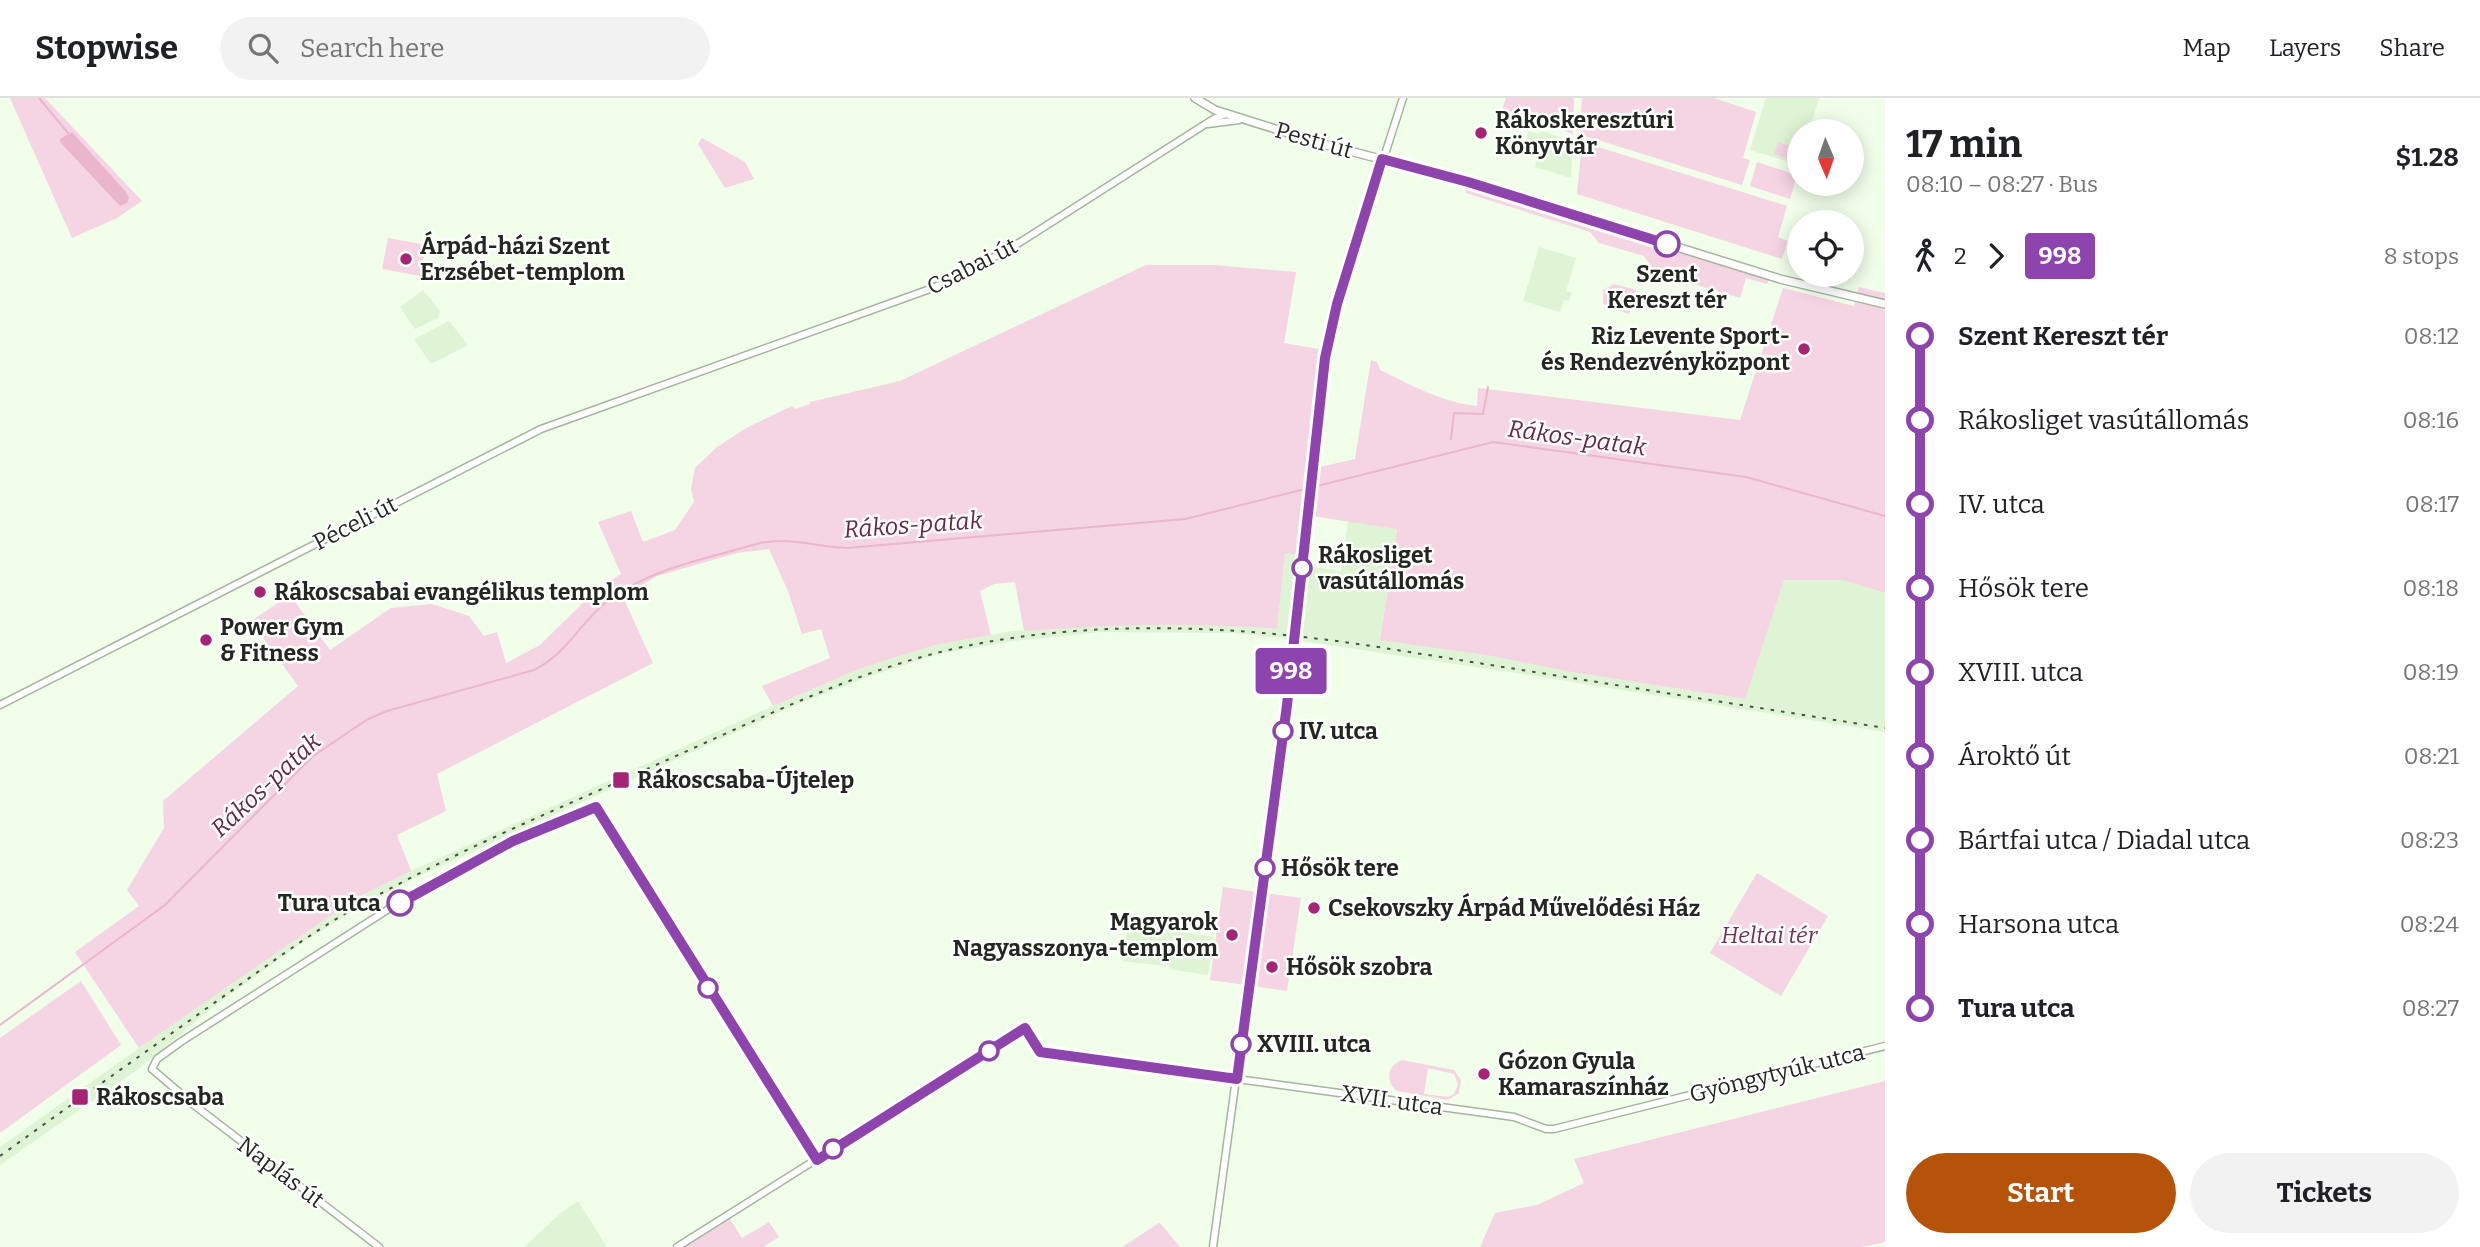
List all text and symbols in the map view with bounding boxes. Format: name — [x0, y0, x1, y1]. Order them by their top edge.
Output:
search box — [220, 17, 710, 80]
text: Stopwise — [35, 28, 178, 68]
icon: search — [244, 29, 282, 67]
text: Search here — [300, 33, 444, 64]
text: Map — [2183, 34, 2231, 62]
text: Layers — [2269, 34, 2341, 62]
text: Share — [2379, 34, 2445, 62]
place label: Rákoskeresztúri Könyvtár — [1495, 106, 1674, 160]
street label: Pesti út — [1272, 116, 1356, 164]
north arrow — [1787, 119, 1864, 196]
map controls — [1787, 119, 1864, 287]
text: 17 min — [1906, 121, 2022, 167]
marker: Rákoskeresztúri Könyvtár — [1473, 125, 1489, 141]
text: $1.28 — [2396, 142, 2459, 173]
text: 08:10 – 08:27 · Bus — [1906, 170, 2098, 198]
button: locate — [1787, 210, 1864, 287]
place label: Árpád-házi Szent Erzsébet-templom — [420, 230, 625, 286]
street label: Csabai út — [922, 231, 1022, 301]
marker: Szent Kereszt tér — [1654, 231, 1680, 257]
icon: walk — [1906, 237, 1944, 275]
icon: forward — [1977, 237, 2015, 275]
text: 2 — [1954, 242, 1967, 270]
text: 998 — [2039, 242, 2081, 270]
text: 8 stops — [2384, 242, 2459, 270]
marker: Árpád-házi Szent Erzsébet-templom — [398, 251, 414, 267]
place label: Szent Kereszt tér — [1607, 260, 1727, 314]
text: Szent Kereszt tér — [1958, 321, 2168, 352]
place label: Riz Levente Sport- és Rendezvényközpont — [1541, 322, 1790, 376]
text: 08:12 — [2404, 322, 2459, 350]
marker: Riz Levente Sport- és Rendezvényközpont — [1796, 341, 1812, 357]
text: Rákosliget vasútállomás — [1958, 405, 2249, 436]
text: 08:16 — [2403, 406, 2459, 434]
water label: Rákos-patak — [1506, 414, 1649, 462]
text: IV. utca — [1958, 489, 2045, 520]
street label: Péceli út — [308, 490, 402, 556]
text: 08:17 — [2405, 490, 2459, 518]
water label: Rákos-patak — [843, 506, 984, 544]
place label: Rákosliget vasútállomás — [1317, 541, 1464, 595]
marker: Rákosliget vasútállomás — [1292, 558, 1312, 578]
text: Hősök tere — [1958, 573, 2089, 604]
text: 08:18 — [2402, 574, 2459, 602]
place label: Rákoscsabai evangélikus templom — [274, 578, 649, 606]
marker: Rákoscsabai evangélikus templom — [252, 584, 268, 600]
place label: Power Gym & Fitness — [220, 613, 344, 667]
marker: Power Gym & Fitness — [198, 632, 214, 648]
line badge: 998 — [1251, 648, 1331, 694]
text: 998 — [1270, 657, 1312, 685]
text: XVIII. utca — [1958, 657, 2083, 688]
text: 08:19 — [2403, 658, 2459, 686]
place label: IV. utca — [1299, 717, 1378, 745]
marker: IV. utca — [1273, 721, 1293, 741]
water label: Rákos-patak — [206, 727, 327, 843]
text: Ároktő út — [1958, 741, 2071, 772]
text: 08:21 — [2404, 742, 2459, 770]
place label: Rákoscsaba-Újtelep — [637, 764, 854, 794]
marker: Rákoscsaba-Újtelep — [611, 770, 631, 790]
text: Bártfai utca / Diadal utca — [1958, 825, 2250, 856]
text: 08:23 — [2400, 826, 2459, 854]
place label: Hősök tere — [1281, 854, 1399, 882]
marker: Hősök tere — [1255, 858, 1275, 878]
place label: Tura utca — [278, 889, 381, 917]
marker: Tura utca — [387, 890, 413, 916]
place label: Csekovszky Árpád Művelődési Ház — [1328, 892, 1700, 922]
marker: Csekovszky Árpád Művelődési Ház — [1306, 900, 1322, 916]
place label: Magyarok Nagyasszonya-templom — [953, 908, 1218, 962]
text: Harsona utca — [1958, 909, 2119, 940]
text: 08:24 — [2400, 910, 2459, 938]
park label: Heltai tér — [1721, 921, 1819, 949]
marker: Magyarok Nagyasszonya-templom — [1224, 927, 1240, 943]
place label: Hősök szobra — [1286, 953, 1432, 981]
marker: Hősök szobra — [1264, 959, 1280, 975]
unlabelled marker — [698, 978, 718, 998]
text: Tura utca — [1958, 993, 2075, 1024]
text: 08:27 — [2402, 994, 2459, 1022]
place label: XVIII. utca — [1257, 1030, 1371, 1058]
marker: XVIII. utca — [1231, 1034, 1251, 1054]
street label: Gyöngytyúk utca — [1687, 1038, 1868, 1108]
unlabelled marker — [979, 1041, 999, 1061]
place label: Gózon Gyula Kamaraszínház — [1498, 1047, 1669, 1101]
marker: Gózon Gyula Kamaraszínház — [1476, 1066, 1492, 1082]
street label: XVII. utca — [1339, 1079, 1445, 1121]
place label: Rákoscsaba — [96, 1083, 224, 1111]
marker: Rákoscsaba — [70, 1087, 90, 1107]
street label: Naplás út — [232, 1130, 330, 1214]
unlabelled marker — [823, 1139, 843, 1159]
button: Start — [1906, 1153, 2176, 1233]
button: Tickets — [2190, 1153, 2459, 1233]

